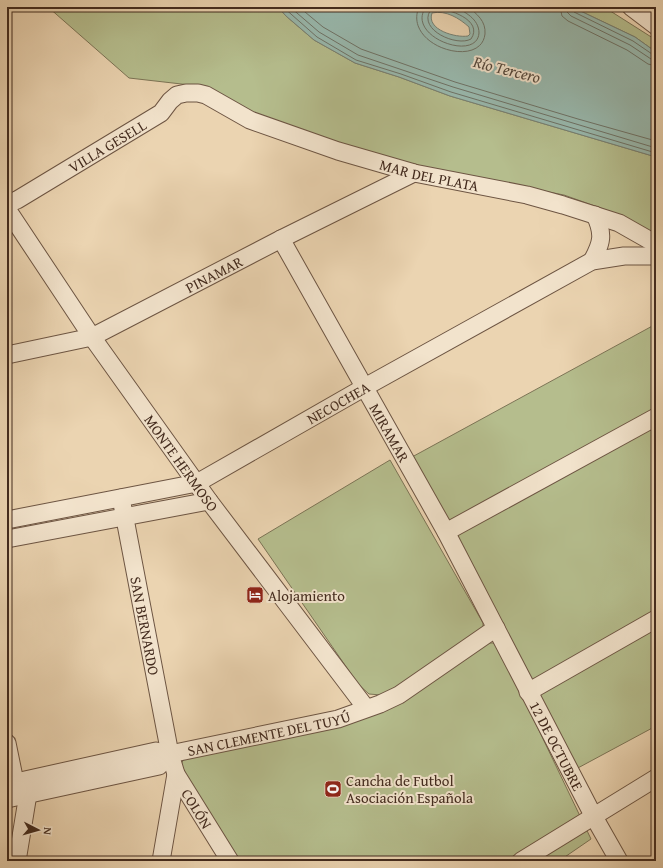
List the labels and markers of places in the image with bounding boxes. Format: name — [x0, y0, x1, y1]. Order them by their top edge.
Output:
hotel icon: Alojamiento — [245, 585, 265, 605]
place label: Alojamiento — [268, 585, 345, 606]
place label: Cancha de Futbol Asociación Española — [346, 770, 473, 808]
sports icon: Cancha de Futbol Asociación Española — [323, 779, 343, 799]

